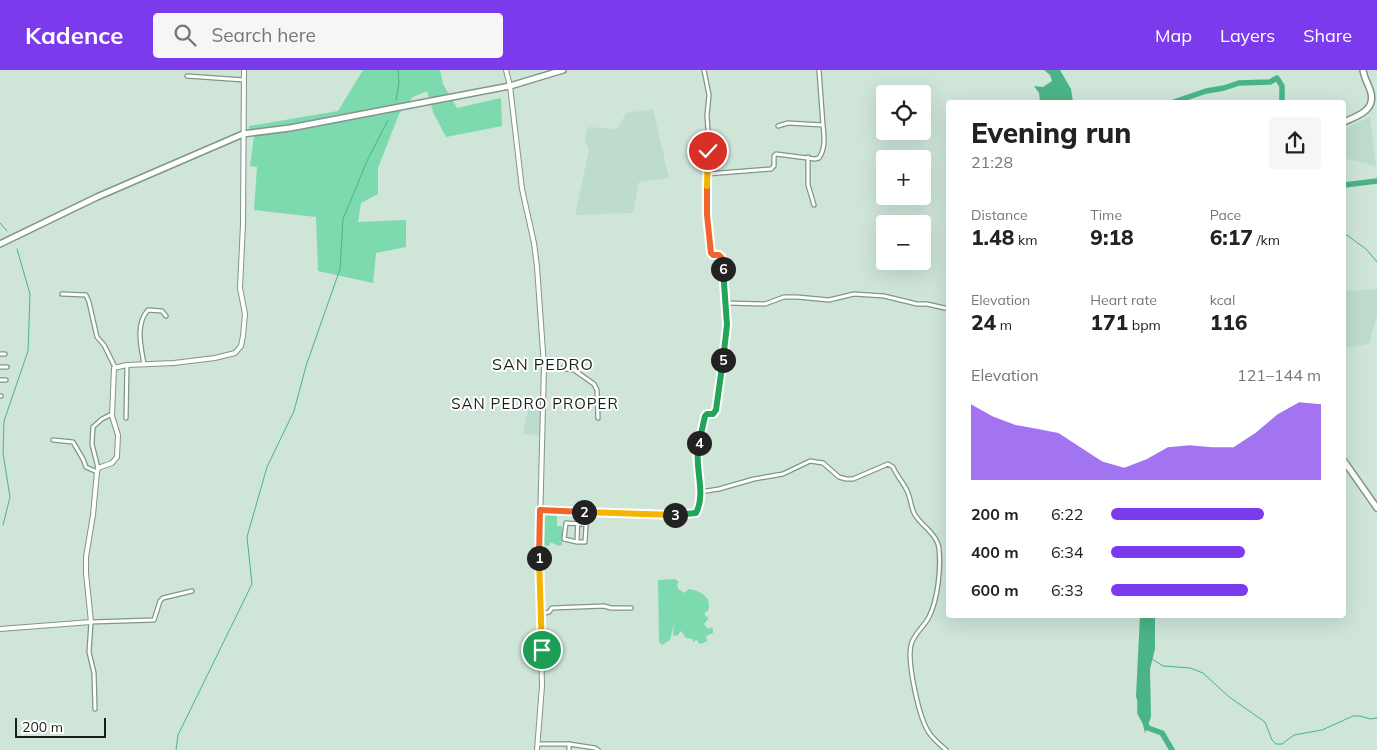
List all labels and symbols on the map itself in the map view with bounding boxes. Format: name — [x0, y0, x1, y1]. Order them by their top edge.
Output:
pin — [687, 130, 729, 172]
pin: 6 — [710, 256, 736, 282]
pin: 5 — [710, 348, 736, 372]
district label: SAN PEDRO — [492, 354, 594, 374]
district label: SAN PEDRO PROPER — [451, 394, 619, 413]
pin: 4 — [686, 430, 712, 456]
pin: 2 — [572, 500, 596, 524]
pin: 3 — [662, 502, 688, 528]
pin: 1 — [526, 546, 552, 570]
pin — [521, 629, 563, 671]
scale bar — [15, 715, 106, 738]

